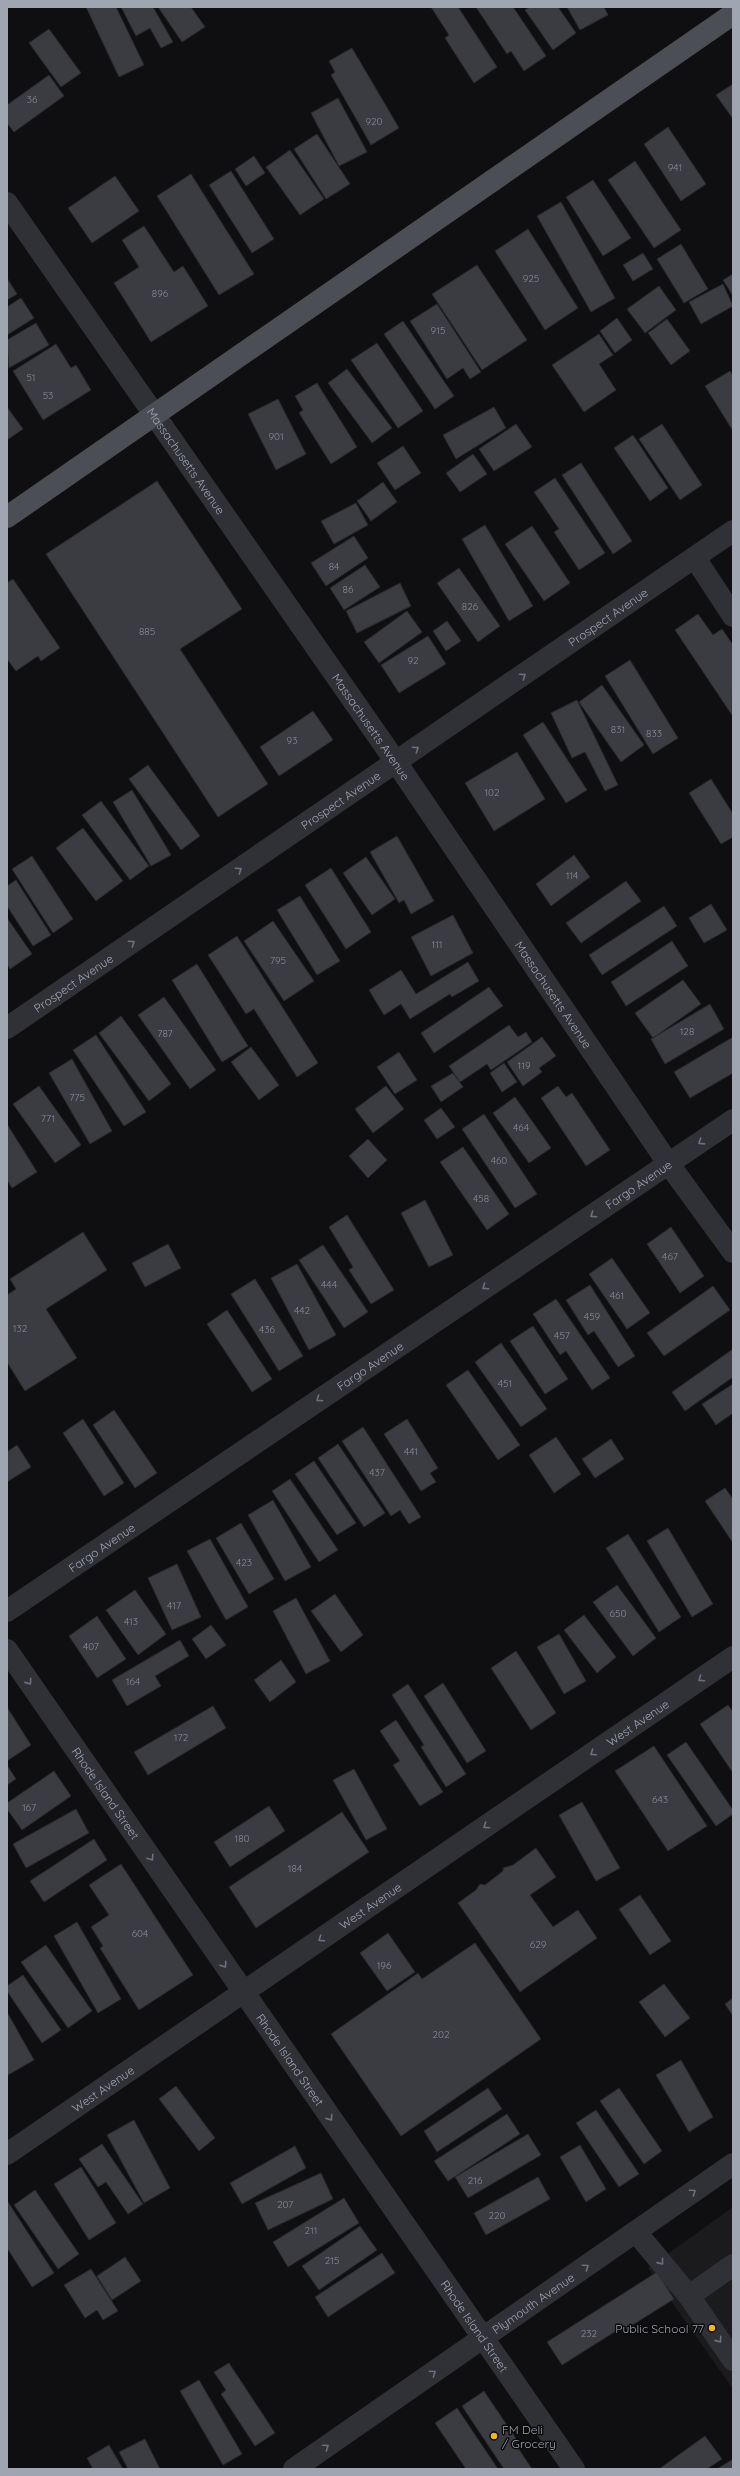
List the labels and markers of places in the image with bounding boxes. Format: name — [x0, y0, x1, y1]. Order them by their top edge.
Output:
place label: Public School 77 — [615, 2321, 704, 2336]
marker: Public School 77 — [707, 2323, 717, 2333]
place label: FM Deli / Grocery — [502, 2422, 556, 2451]
marker: FM Deli / Grocery — [489, 2431, 499, 2441]

